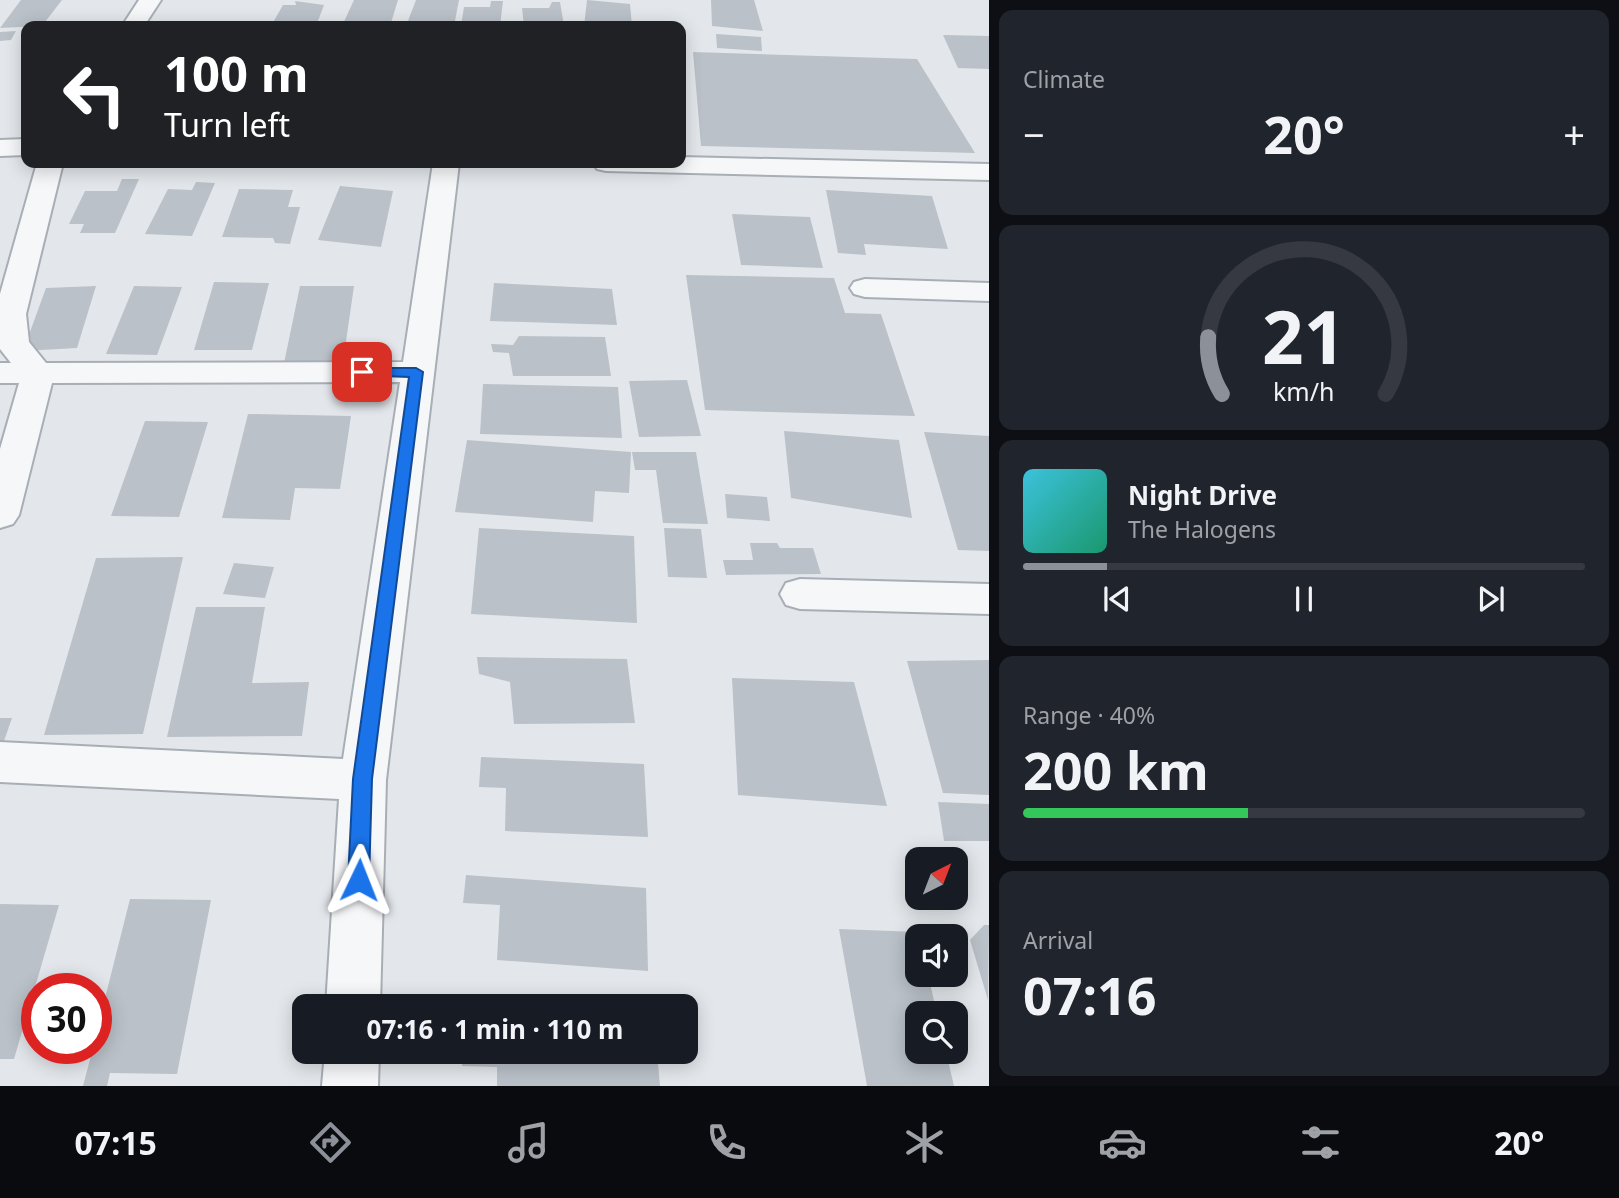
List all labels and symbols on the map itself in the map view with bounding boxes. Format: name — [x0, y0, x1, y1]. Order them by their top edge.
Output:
pin — [332, 342, 392, 402]
position arrow — [322, 843, 396, 917]
north arrow — [905, 847, 968, 910]
speed limit sign: 30 — [21, 973, 112, 1064]

